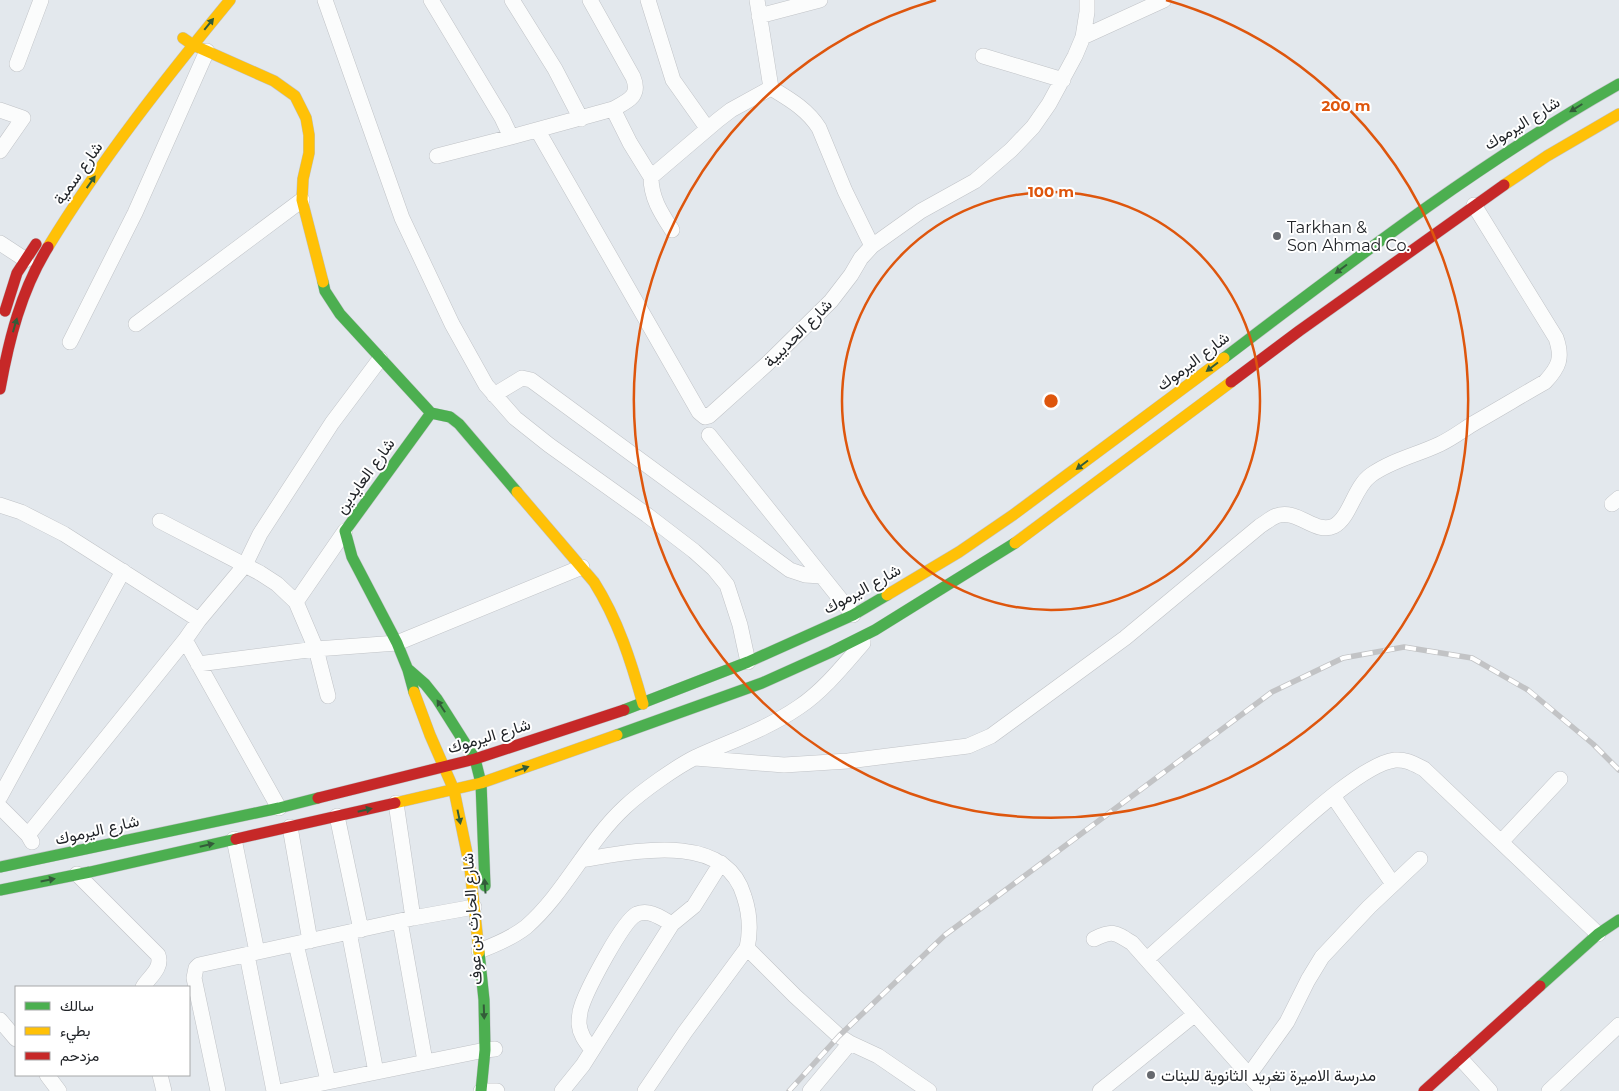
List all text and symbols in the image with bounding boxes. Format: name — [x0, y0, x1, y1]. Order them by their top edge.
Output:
one-way arrow — [204, 18, 215, 31]
street label: شارع اليرموك — [1481, 92, 1564, 155]
text: 200 m — [1321, 96, 1371, 115]
one-way arrow — [1570, 103, 1583, 113]
street label: شارع سمية — [49, 138, 108, 209]
one-way arrow — [86, 175, 96, 189]
text: 100 m — [1028, 182, 1074, 201]
place label: Tarkhan & Son Ahmad Co. — [1287, 218, 1410, 255]
marker: Tarkhan & Son Ahmad Co. — [1271, 230, 1283, 242]
one-way arrow — [1334, 264, 1348, 274]
street label: شارع الحديبية — [760, 295, 838, 373]
one-way arrow — [11, 317, 19, 332]
street label: شارع اليرموك — [1153, 328, 1234, 396]
one-way arrow — [1205, 362, 1219, 372]
centre of rings — [1042, 392, 1060, 410]
street label: شارع العايدين — [331, 435, 400, 519]
one-way arrow — [1075, 460, 1089, 470]
street label: شارع اليرموك — [820, 560, 905, 620]
one-way arrow — [437, 699, 446, 712]
street label: شارع اليرموك — [445, 714, 533, 760]
one-way arrow — [515, 765, 530, 773]
one-way arrow — [358, 806, 373, 814]
one-way arrow — [456, 809, 464, 825]
street label: شارع اليرموك — [53, 811, 141, 851]
one-way arrow — [199, 841, 214, 849]
street label: شارع الحارث بن عوف — [458, 852, 488, 985]
one-way arrow — [40, 875, 56, 883]
one-way arrow — [480, 877, 488, 893]
legend — [15, 986, 190, 1076]
text: سالك — [60, 996, 94, 1015]
one-way arrow — [480, 1005, 488, 1021]
text: بطيء — [60, 1021, 90, 1044]
text: مزدحم — [60, 1046, 99, 1066]
place label: مدرسة الاميرة تغريد الثانوية للبنات — [1161, 1066, 1376, 1086]
marker: مدرسة الاميرة تغريد الثانوية للبنات — [1145, 1069, 1157, 1081]

